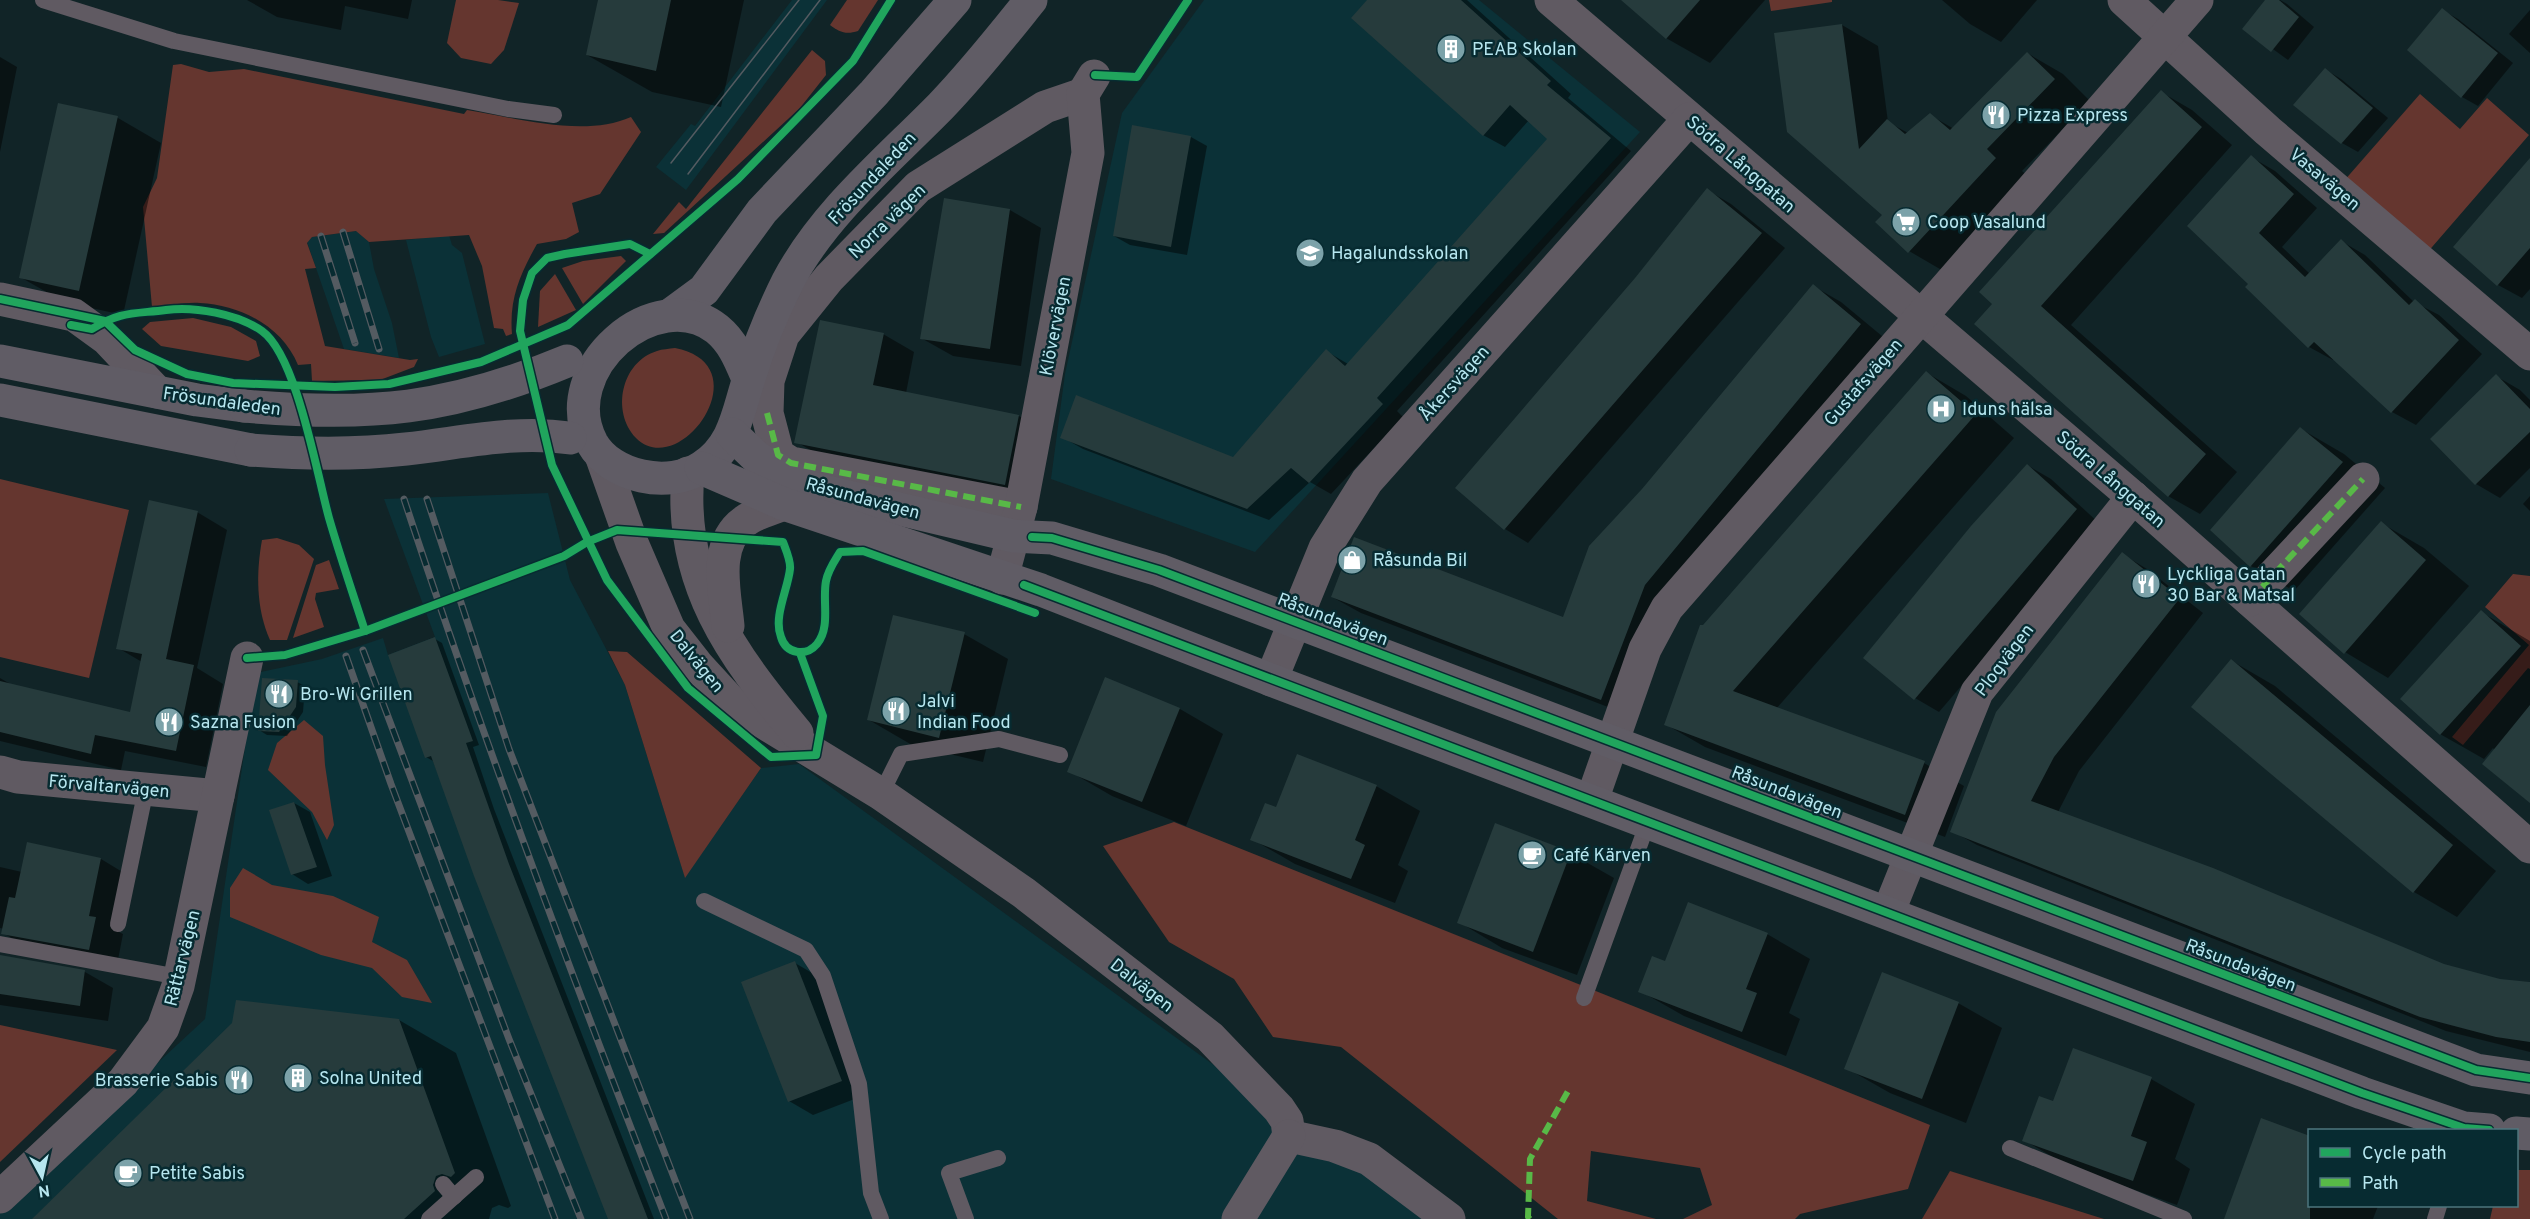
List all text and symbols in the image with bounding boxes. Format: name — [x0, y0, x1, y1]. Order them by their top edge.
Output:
building icon: PEAB Skolan — [1435, 33, 1467, 65]
place label: PEAB Skolan — [1472, 39, 1577, 62]
restaurant icon: Pizza Express — [1980, 99, 2012, 131]
place label: Pizza Express — [2017, 105, 2128, 128]
street label: Södra Långgatan — [1681, 111, 1799, 219]
street label: Frösundaleden — [824, 128, 922, 230]
street label: Vasavägen — [2284, 144, 2364, 217]
street label: Norra vägen — [845, 180, 931, 265]
supermarket icon: Coop Vasalund — [1890, 206, 1922, 238]
place label: Coop Vasalund — [1927, 212, 2046, 235]
school or university icon: Hagalundsskolan — [1294, 237, 1326, 269]
place label: Hagalundsskolan — [1331, 243, 1469, 266]
street label: Klövervägen — [1036, 274, 1077, 378]
street label: Gustafsvägen — [1820, 334, 1909, 432]
street label: Åkersvägen — [1415, 341, 1495, 427]
street label: Frösundaleden — [161, 383, 282, 422]
hospital icon: Iduns hälsa — [1925, 393, 1957, 425]
place label: Iduns hälsa — [1962, 399, 2052, 422]
street label: Södra Långgatan — [2051, 426, 2169, 534]
street label: Råsundavägen — [803, 473, 922, 526]
shop icon: Råsunda Bil — [1336, 544, 1368, 576]
place label: Råsunda Bil — [1373, 550, 1467, 573]
place label: Lyckliga Gatan 30 Bar & Matsal — [2167, 564, 2295, 608]
restaurant icon: Lyckliga Gatan 30 Bar & Matsal — [2130, 568, 2162, 600]
street label: Råsundavägen — [1274, 589, 1391, 652]
street label: Plogvägen — [1970, 620, 2040, 702]
street label: Dalvägen — [663, 626, 728, 698]
restaurant icon: Bro-Wi Grillen — [263, 678, 295, 710]
place label: Bro-Wi Grillen — [300, 684, 413, 707]
place label: Jalvi Indian Food — [917, 691, 1011, 735]
restaurant icon: Jalvi Indian Food — [880, 695, 912, 727]
restaurant icon: Sazna Fusion — [153, 706, 185, 738]
place label: Sazna Fusion — [190, 712, 296, 735]
street label: Råsundavägen — [1728, 762, 1845, 825]
street label: Förvaltarvägen — [47, 771, 170, 804]
cafe icon: Café Kärven — [1516, 839, 1548, 871]
place label: Café Kärven — [1553, 845, 1651, 868]
street label: Rättarvägen — [160, 908, 207, 1009]
street label: Råsundavägen — [2182, 935, 2299, 998]
street label: Dalvägen — [1105, 954, 1178, 1018]
building icon: Solna United — [282, 1062, 314, 1094]
restaurant icon: Brasserie Sabis — [223, 1064, 255, 1096]
place label: Solna United — [319, 1068, 422, 1091]
place label: Brasserie Sabis — [95, 1070, 218, 1093]
legend — [2308, 1129, 2518, 1207]
text: Cycle path — [2362, 1143, 2447, 1166]
north arrow — [12, 1147, 72, 1207]
cafe icon: Petite Sabis — [112, 1157, 144, 1189]
place label: Petite Sabis — [149, 1163, 245, 1186]
text: Path — [2362, 1173, 2399, 1196]
text: N — [37, 1179, 51, 1201]

